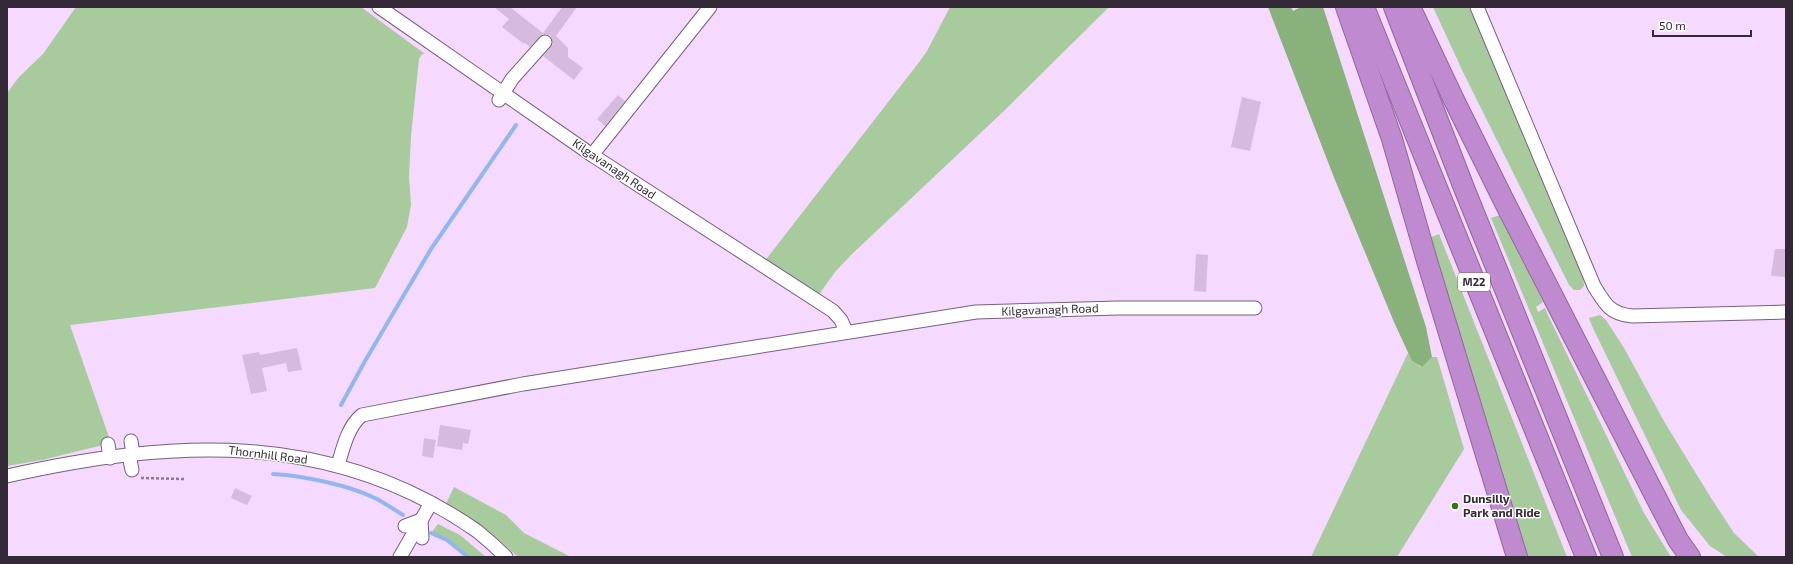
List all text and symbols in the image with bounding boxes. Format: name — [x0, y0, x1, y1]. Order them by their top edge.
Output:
scale bar — [1653, 12, 1751, 38]
text: 50 m — [1659, 18, 1686, 32]
street label: Kilgavanagh Road — [570, 135, 659, 201]
road number: M22 — [1458, 273, 1490, 291]
street label: Kilgavanagh Road — [1001, 300, 1099, 318]
street label: Thornhill Road — [228, 442, 308, 466]
place label: Dunsilly Park and Ride — [1463, 491, 1541, 519]
marker: Dunsilly Park and Ride — [1450, 501, 1460, 511]

